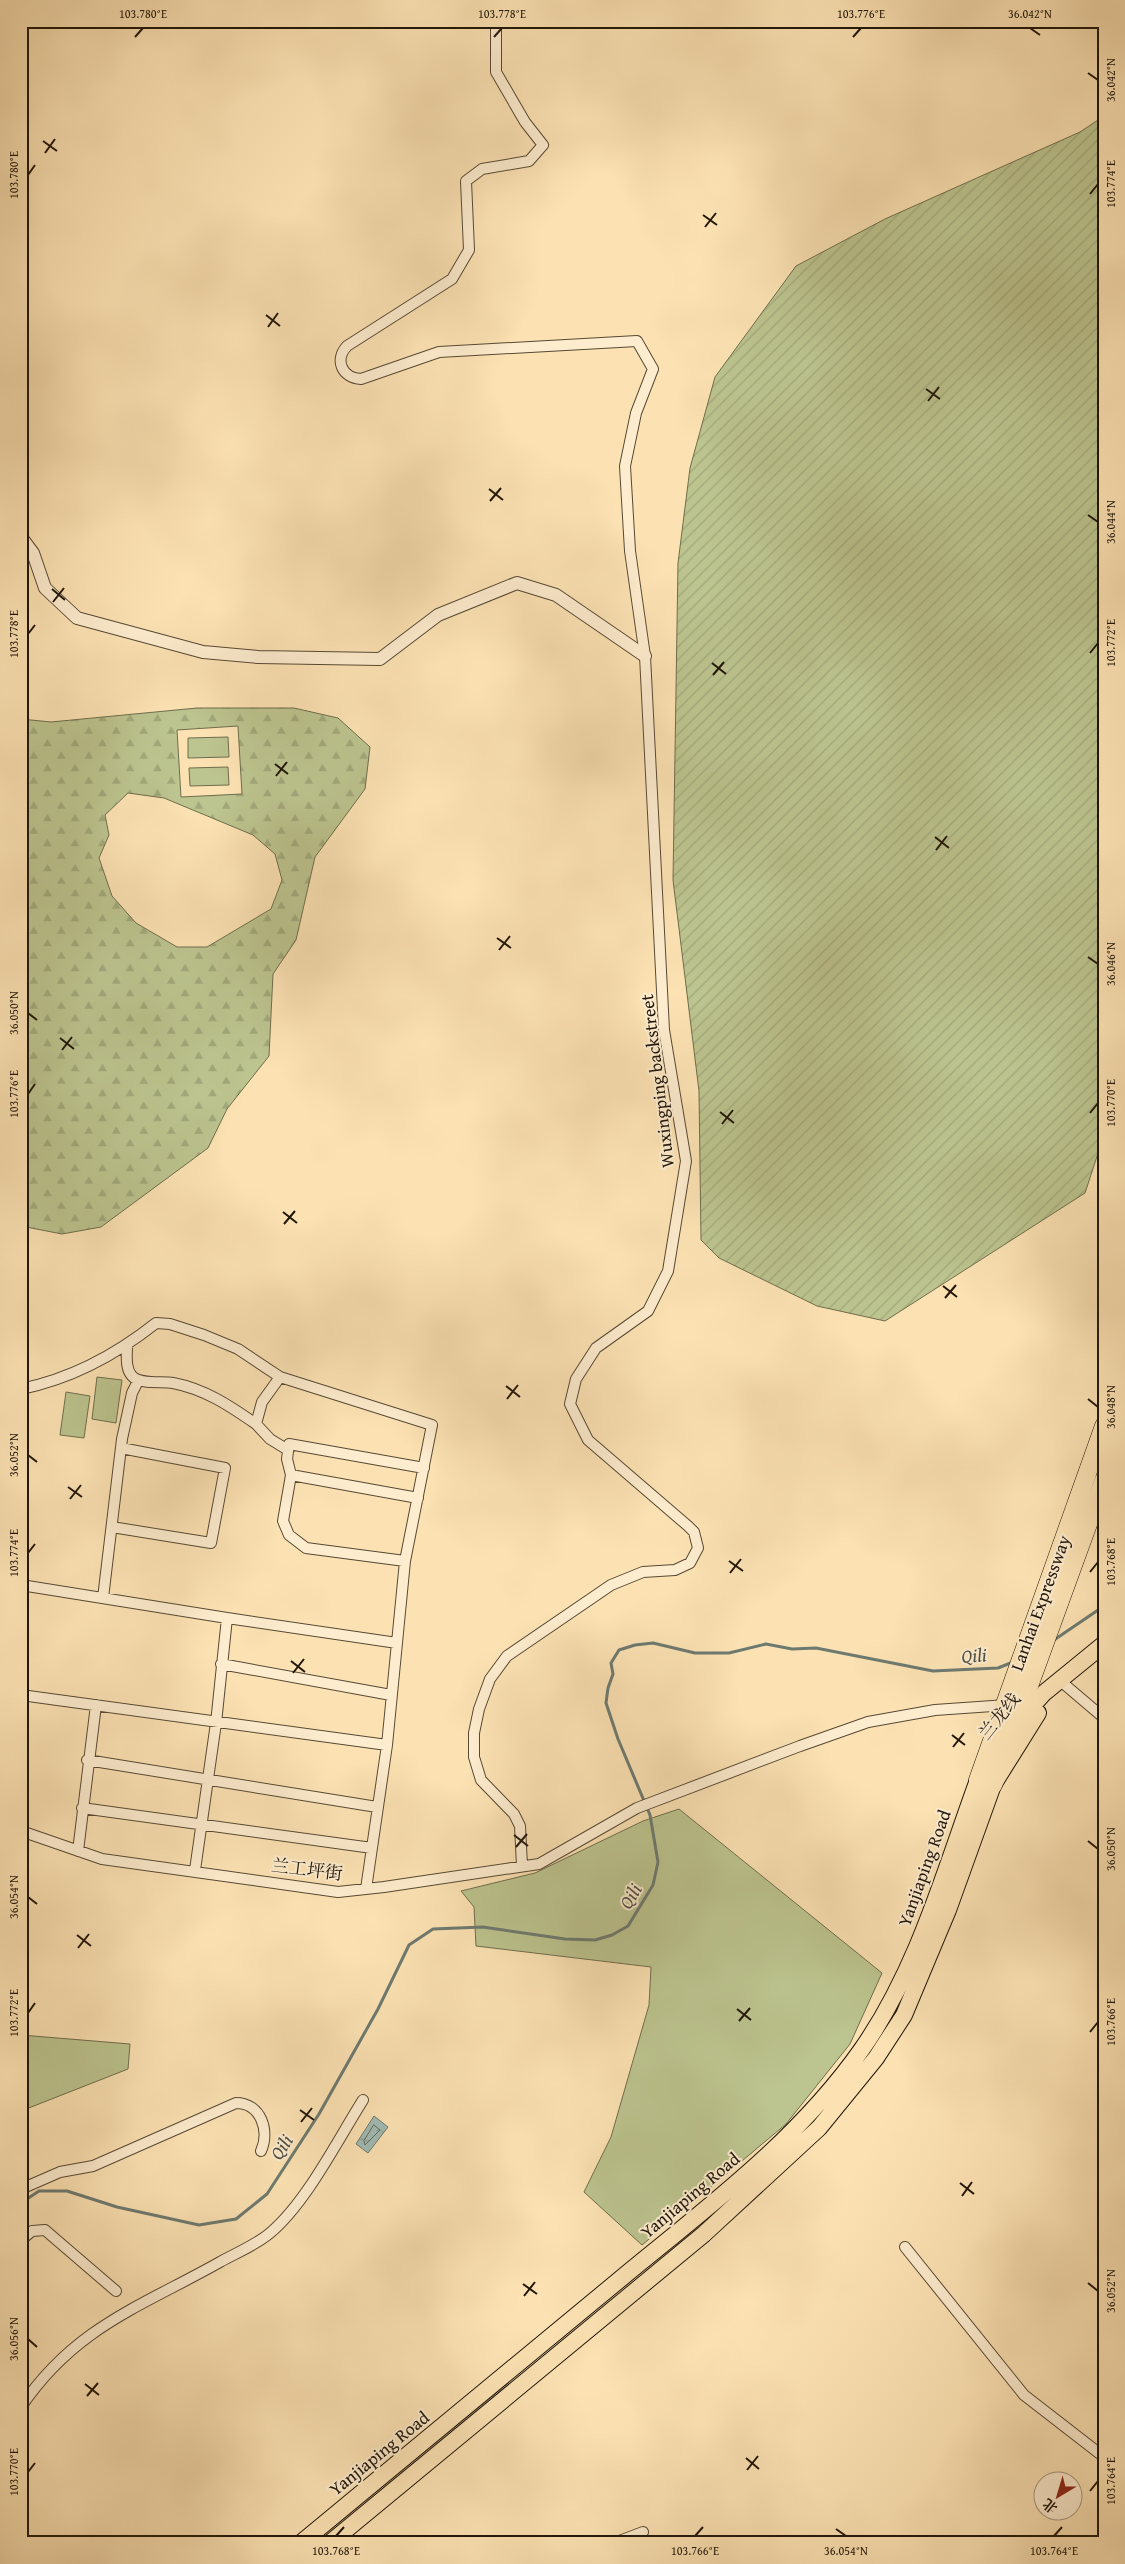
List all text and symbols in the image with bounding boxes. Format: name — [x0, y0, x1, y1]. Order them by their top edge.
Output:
text: 103.780°E — [119, 5, 167, 22]
text: 103.778°E — [478, 5, 526, 22]
text: 103.776°E — [837, 5, 885, 22]
text: 36.042°N — [1008, 5, 1052, 22]
text: 36.042°N — [1102, 58, 1119, 102]
text: 103.780°E — [5, 151, 22, 199]
text: 103.774°E — [1102, 160, 1119, 208]
text: 36.044°N — [1102, 500, 1119, 544]
text: 103.778°E — [5, 610, 22, 658]
text: 103.772°E — [1102, 619, 1119, 667]
text: 36.046°N — [1102, 942, 1119, 986]
text: 36.050°N — [5, 991, 22, 1035]
street label: Wuxingping backstreet — [633, 992, 681, 1169]
text: 103.776°E — [5, 1070, 22, 1118]
text: 103.770°E — [1102, 1079, 1119, 1127]
text: 36.048°N — [1102, 1385, 1119, 1429]
text: 36.052°N — [5, 1433, 22, 1477]
text: 103.774°E — [5, 1529, 22, 1577]
street label: Lanhai Expressway — [1003, 1531, 1077, 1675]
text: 103.768°E — [1102, 1538, 1119, 1586]
water label: Qili — [961, 1640, 987, 1670]
street label: 兰龙线 — [972, 1687, 1026, 1745]
street label: Yanjiaping Road — [890, 1806, 958, 1930]
text: 36.050°N — [1102, 1827, 1119, 1871]
street label: 兰工坪街 — [270, 1851, 344, 1887]
text: 36.054°N — [5, 1875, 22, 1919]
water label: Qili — [612, 1878, 649, 1914]
text: 103.772°E — [5, 1989, 22, 2037]
text: 103.766°E — [1102, 1998, 1119, 2046]
water label: Qili — [262, 2129, 300, 2165]
street label: Yanjiaping Road — [635, 2145, 746, 2245]
text: 36.052°N — [1102, 2269, 1119, 2313]
text: 36.056°N — [5, 2317, 22, 2361]
street label: Yanjiaping Road — [323, 2404, 435, 2502]
text: 103.770°E — [5, 2448, 22, 2496]
text: 103.764°E — [1102, 2457, 1119, 2505]
north arrow — [1032, 2472, 1082, 2522]
text: 北 — [1038, 2494, 1062, 2518]
text: 103.768°E — [312, 2542, 360, 2559]
text: 103.766°E — [671, 2542, 719, 2559]
text: 36.054°N — [824, 2542, 868, 2559]
text: 103.764°E — [1030, 2542, 1078, 2559]

